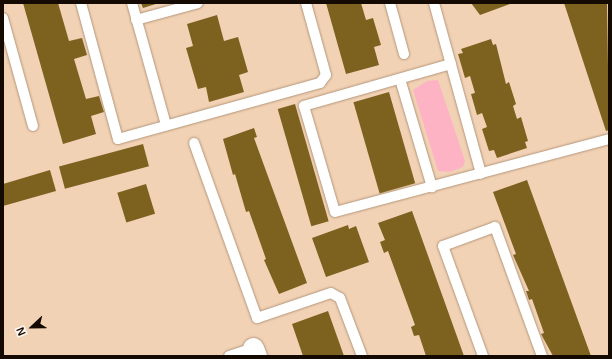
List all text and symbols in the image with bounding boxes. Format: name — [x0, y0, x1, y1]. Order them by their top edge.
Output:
north arrow — [12, 307, 52, 347]
text: N — [14, 326, 28, 337]

